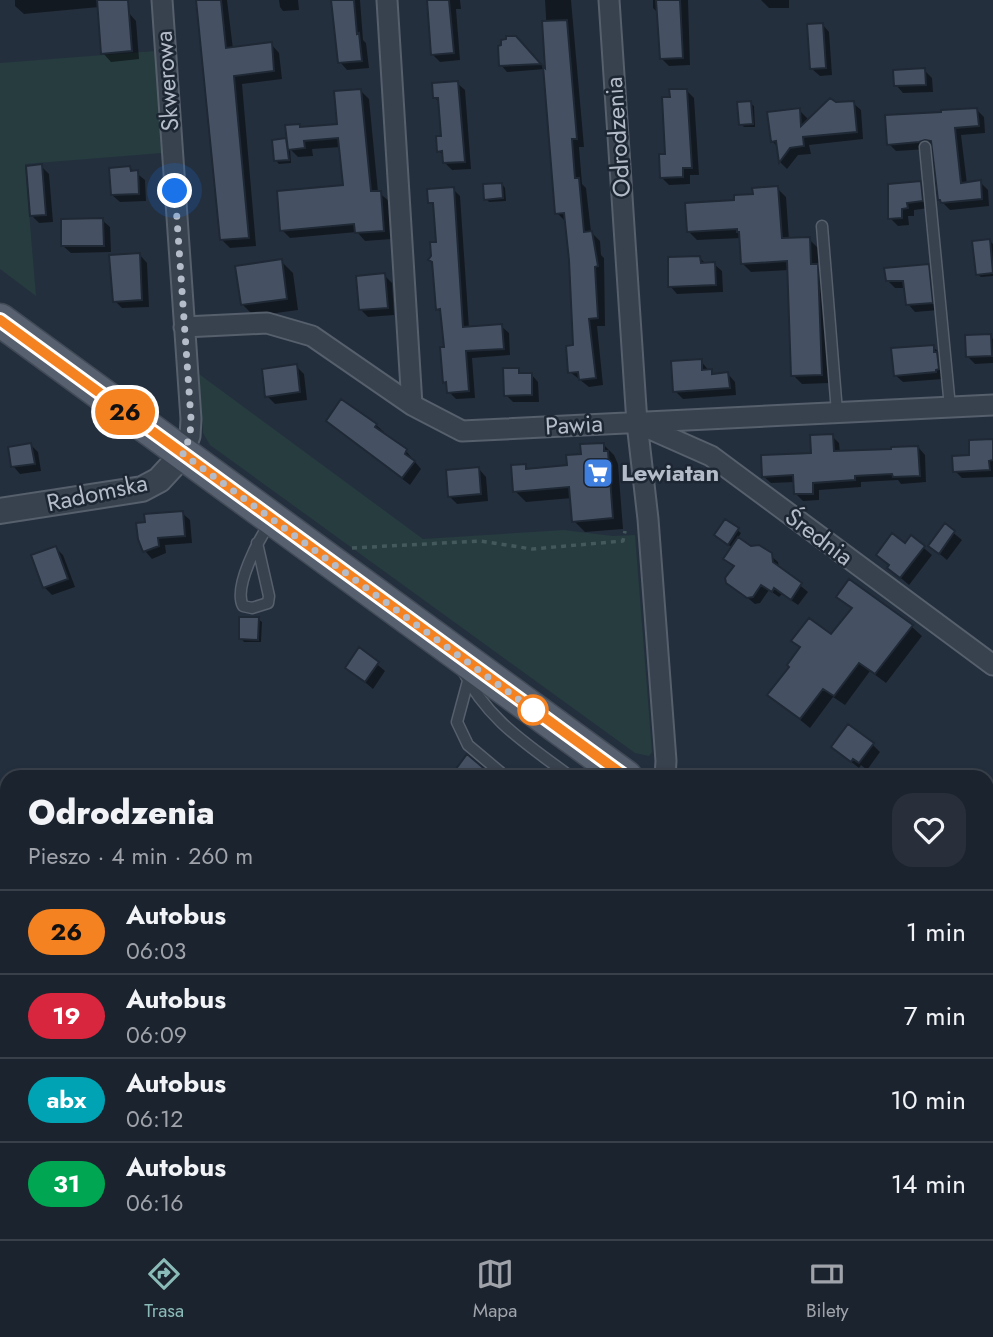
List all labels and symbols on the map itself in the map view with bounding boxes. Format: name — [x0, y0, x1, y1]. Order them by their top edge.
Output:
street label: Skwerowa — [146, 29, 187, 133]
street label: Odrodzenia — [596, 76, 639, 198]
your location — [157, 173, 192, 208]
line badge: 26 — [94, 389, 156, 435]
street label: Pawia — [544, 406, 604, 443]
place label: Lewiatan — [621, 455, 719, 490]
supermarket icon: Lewiatan — [581, 456, 615, 490]
street label: Radomska — [43, 465, 151, 520]
street label: Średnia — [778, 499, 861, 574]
unlabelled marker — [518, 695, 548, 725]

